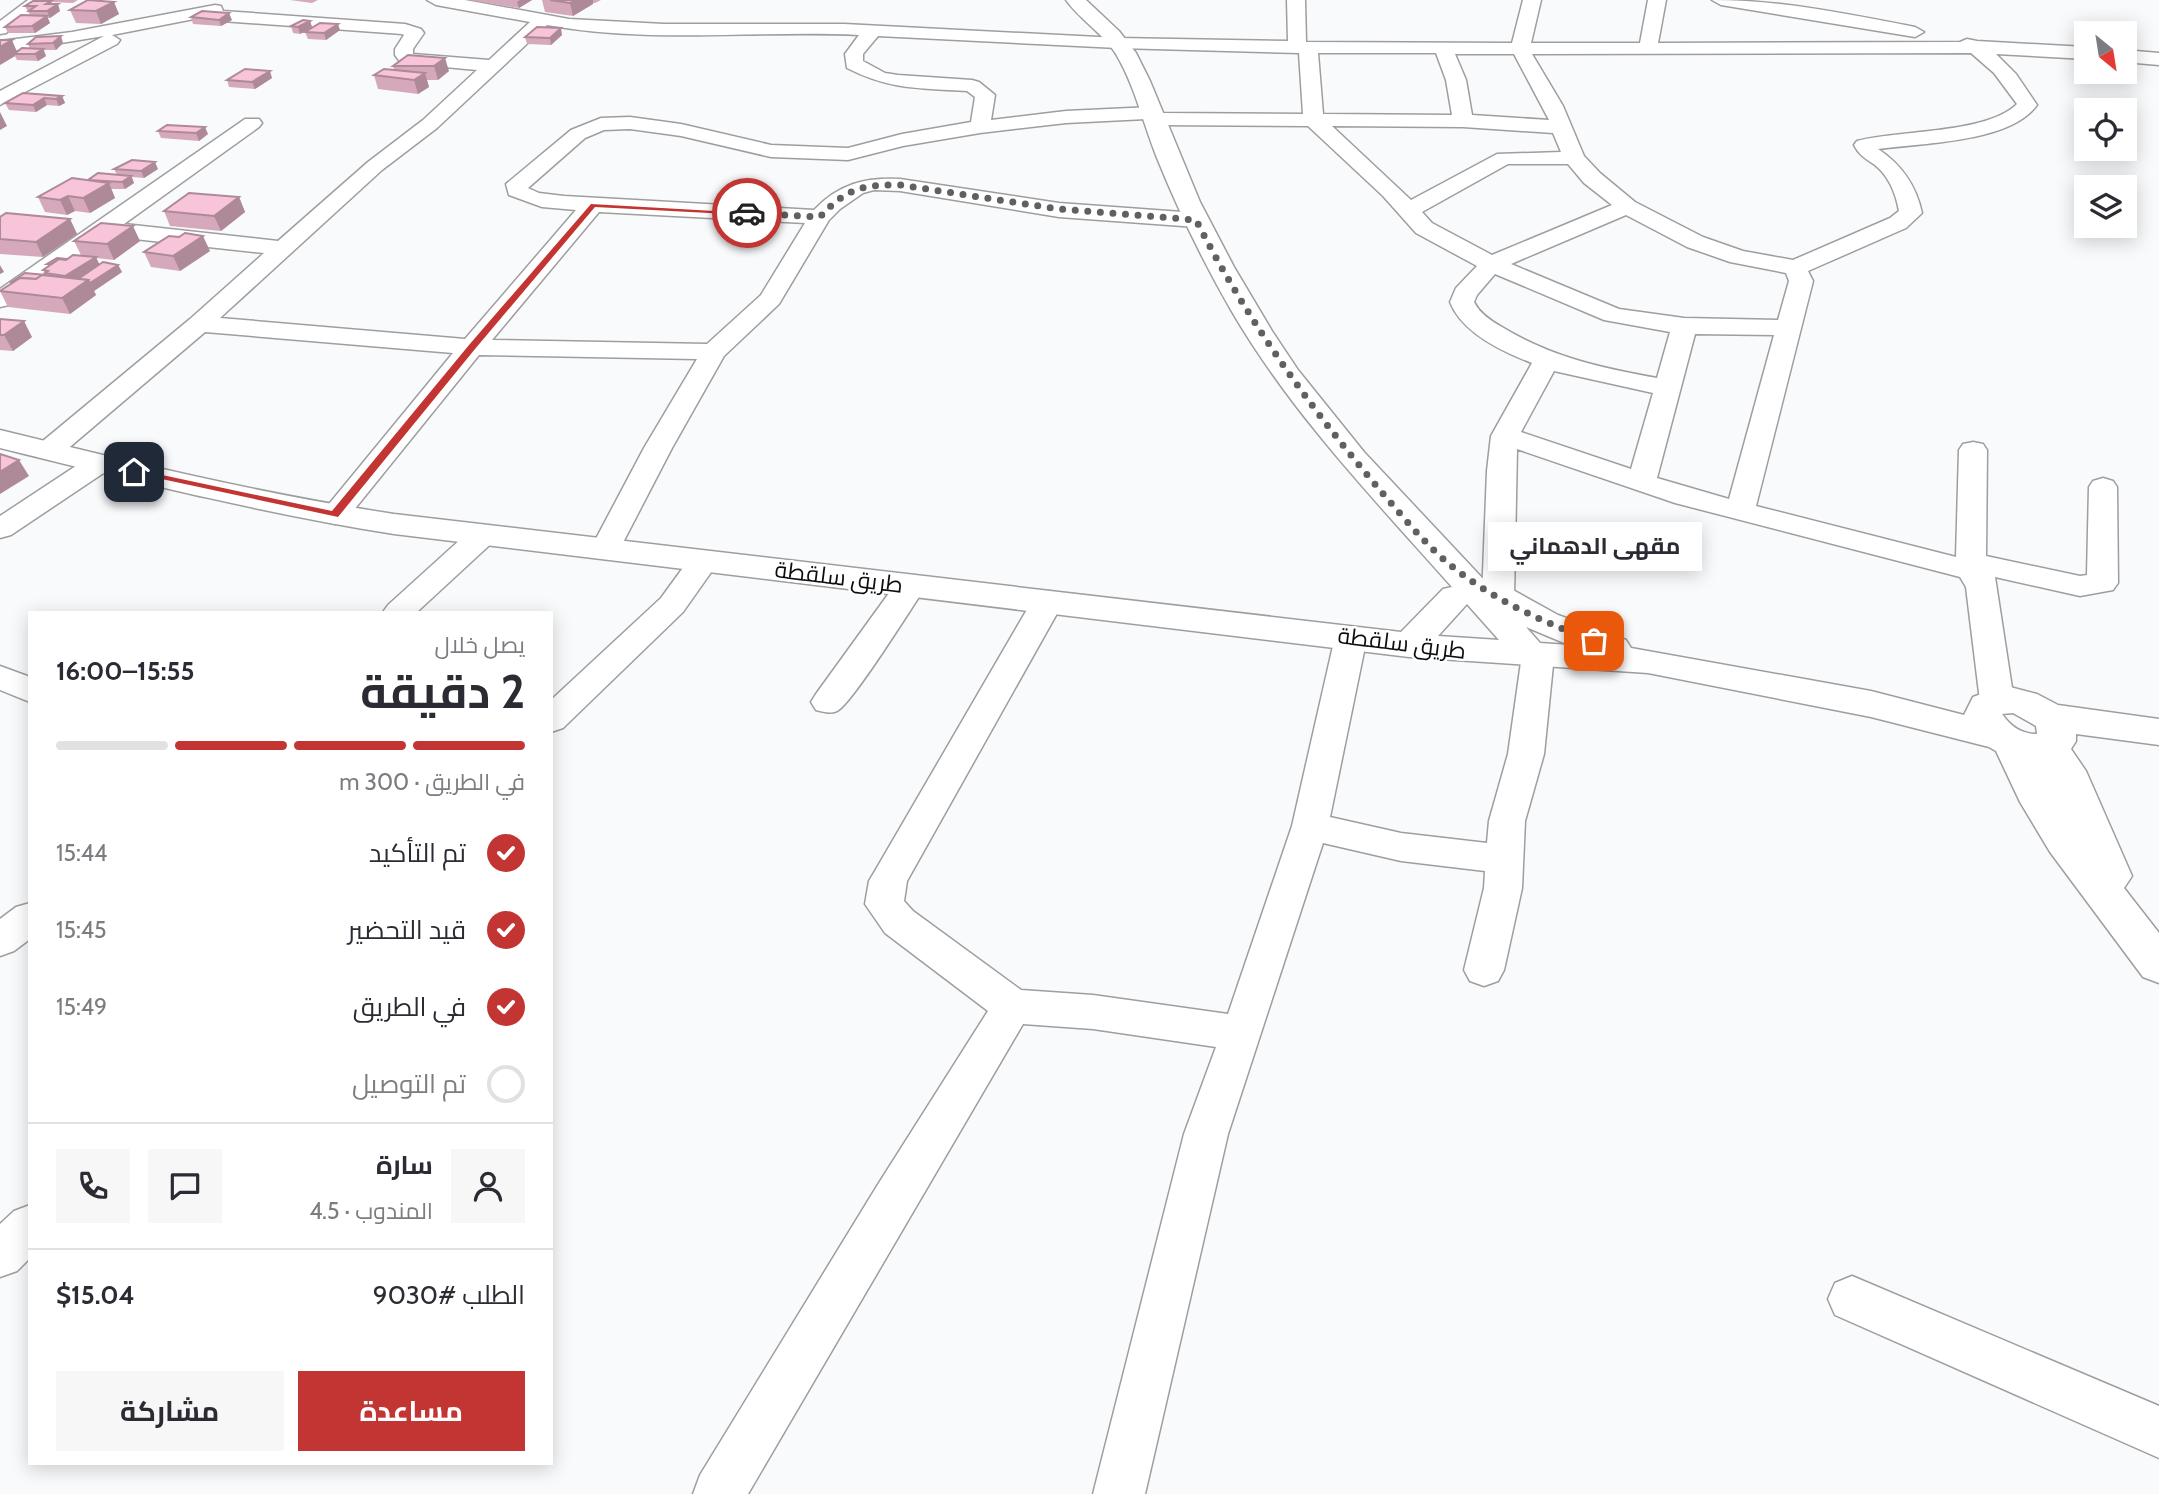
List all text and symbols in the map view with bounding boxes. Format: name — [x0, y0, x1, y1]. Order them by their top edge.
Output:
north arrow — [2074, 21, 2137, 84]
map controls — [2074, 21, 2137, 238]
button: locate — [2074, 98, 2137, 161]
button: layers — [2074, 175, 2137, 238]
courier — [712, 178, 782, 248]
icon: car — [728, 194, 766, 232]
pin — [104, 442, 164, 502]
icon: home — [115, 453, 153, 491]
callout: مقهى الدهماني — [1487, 522, 1701, 571]
text: مقهى الدهماني — [1509, 532, 1681, 560]
street label: طريق سلقطة — [773, 555, 905, 599]
pin — [1564, 611, 1624, 671]
street label: طريق سلقطة — [1336, 621, 1468, 665]
icon: bag — [1575, 622, 1613, 660]
text: يصل خلال — [434, 631, 525, 659]
text: 15:55–16:00 — [56, 655, 194, 687]
text: 2 دقيقة — [360, 664, 525, 720]
text: في الطريق · 300 m — [339, 768, 525, 796]
icon: check — [487, 834, 525, 872]
text: تم التأكيد — [369, 837, 466, 869]
text: 15:44 — [56, 839, 107, 867]
icon: check — [487, 911, 525, 949]
text: قيد التحضير — [348, 914, 466, 946]
text: 15:45 — [56, 916, 106, 944]
icon: check — [487, 988, 525, 1026]
text: في الطريق — [353, 991, 466, 1023]
text: 15:49 — [56, 993, 107, 1021]
text: تم التوصيل — [352, 1068, 466, 1100]
button: phone — [56, 1149, 130, 1223]
button: chat — [148, 1149, 222, 1223]
text: سارة — [376, 1149, 433, 1181]
button: person — [451, 1149, 525, 1223]
text: المندوب · 4.5 — [309, 1197, 433, 1225]
text: $15.04 — [56, 1279, 135, 1311]
text: الطلب #9030 — [373, 1279, 525, 1311]
button: مشاركة — [56, 1371, 284, 1451]
button: مساعدة — [298, 1371, 525, 1451]

